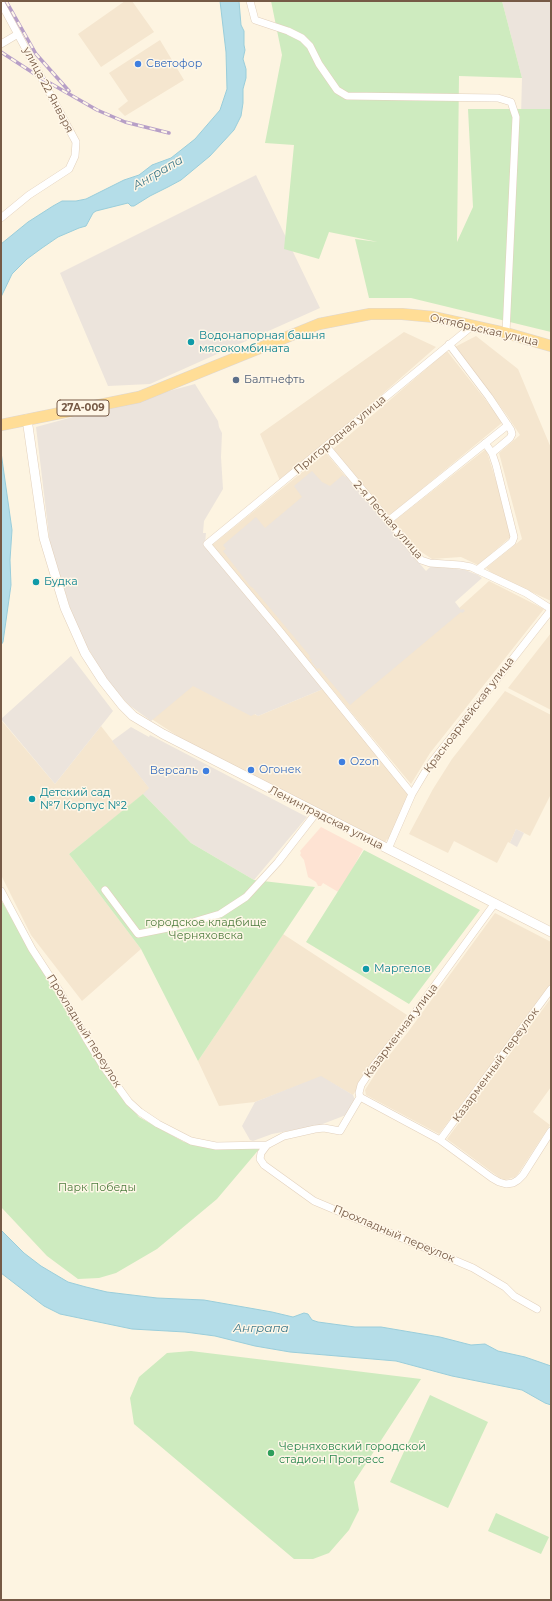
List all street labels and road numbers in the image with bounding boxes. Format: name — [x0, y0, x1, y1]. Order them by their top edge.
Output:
street label: улица 22 Января — [20, 45, 76, 135]
street label: Октябрьская улица — [428, 311, 540, 349]
street label: Пригородная улица — [292, 393, 388, 477]
road number: 27А-009 — [57, 400, 109, 416]
street label: 2-я Лесная улица — [351, 478, 425, 562]
street label: Красноармейская улица — [421, 654, 517, 776]
street label: Ленинградская улица — [266, 783, 386, 853]
street label: Прохладный переулок — [44, 972, 124, 1090]
street label: Казарменная улица — [361, 981, 441, 1081]
street label: Казарменный переулок — [450, 1005, 542, 1125]
street label: Прохладный переулок — [331, 1202, 457, 1266]

